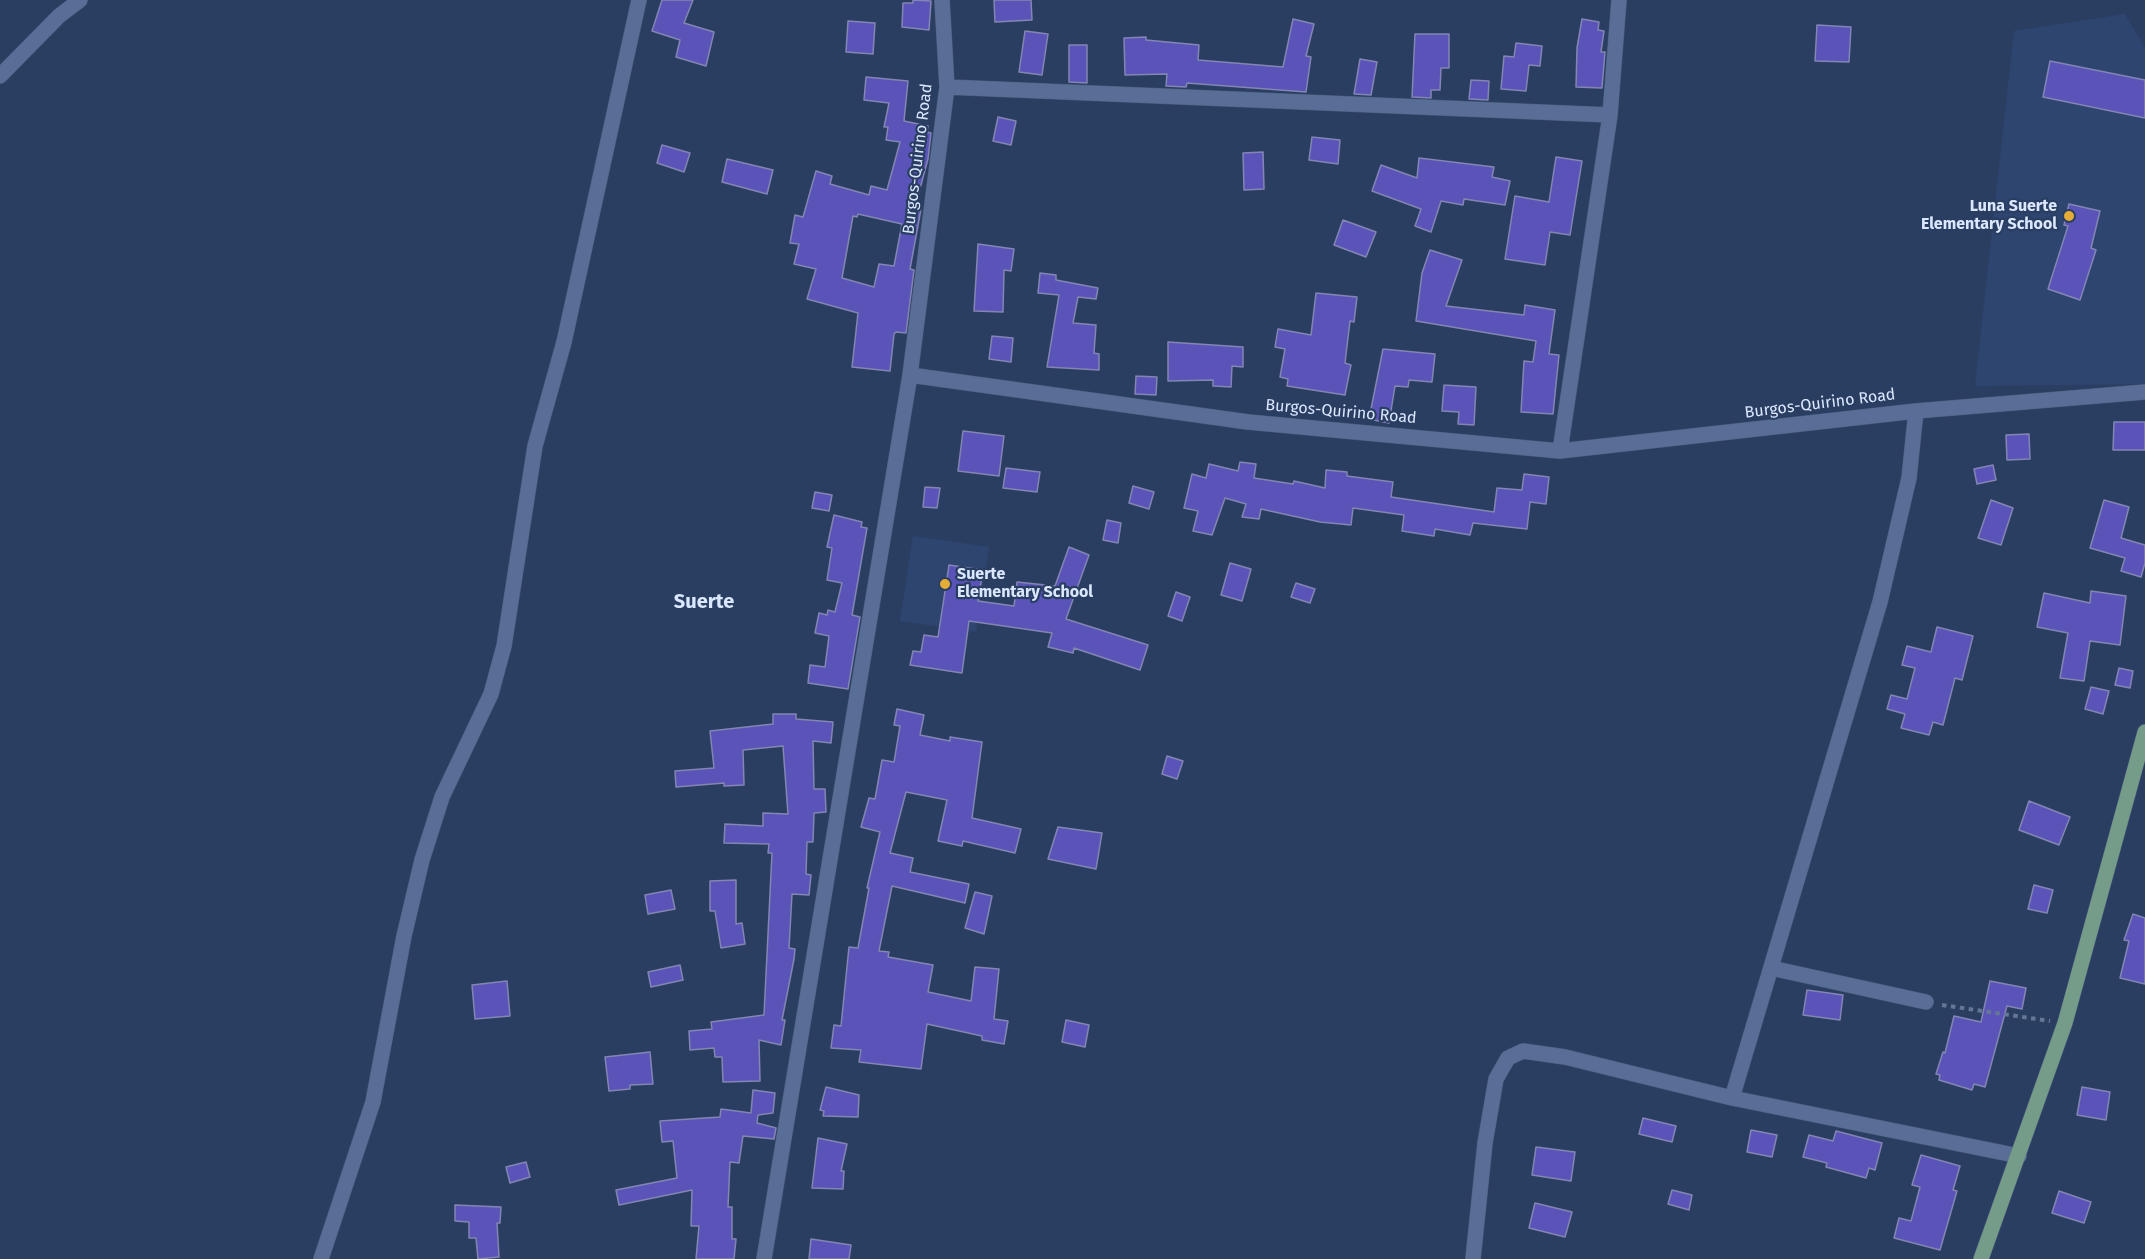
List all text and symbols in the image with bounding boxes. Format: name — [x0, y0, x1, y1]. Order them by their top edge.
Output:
street label: Burgos-Quirino Road — [899, 83, 937, 235]
place label: Luna Suerte Elementary School — [1921, 197, 2057, 235]
marker: Luna Suerte Elementary School — [2062, 209, 2076, 223]
street label: Burgos-Quirino Road — [1744, 385, 1896, 423]
street label: Burgos-Quirino Road — [1265, 396, 1417, 428]
place label: Suerte Elementary School — [957, 565, 1093, 603]
marker: Suerte Elementary School — [938, 577, 952, 591]
district label: Suerte — [674, 590, 734, 614]

